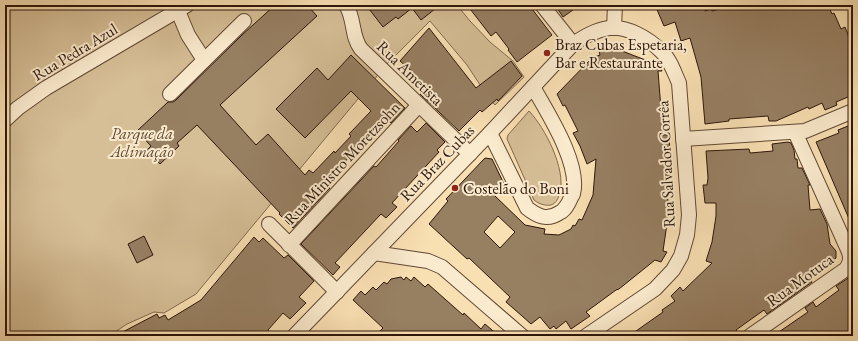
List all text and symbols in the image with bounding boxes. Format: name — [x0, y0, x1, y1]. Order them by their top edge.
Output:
street label: Rua Pedra Azul — [29, 18, 122, 86]
place label: Braz Cubas Espetaria, Bar e Restaurante — [555, 34, 687, 73]
street label: Rua Ametista — [372, 36, 448, 110]
marker: Braz Cubas Espetaria, Bar e Restaurante — [542, 48, 552, 58]
street label: Rua Ministro Moretzsohn — [279, 97, 405, 229]
street label: Rua Salvador Corrêa — [652, 99, 680, 228]
street label: Rua Braz Cubas — [395, 120, 479, 206]
park label: Parque da Aclimação — [109, 123, 174, 162]
place label: Costelão do Boni — [463, 178, 569, 199]
marker: Costelão do Boni — [450, 183, 460, 193]
street label: Rua Motuca — [762, 248, 838, 311]

